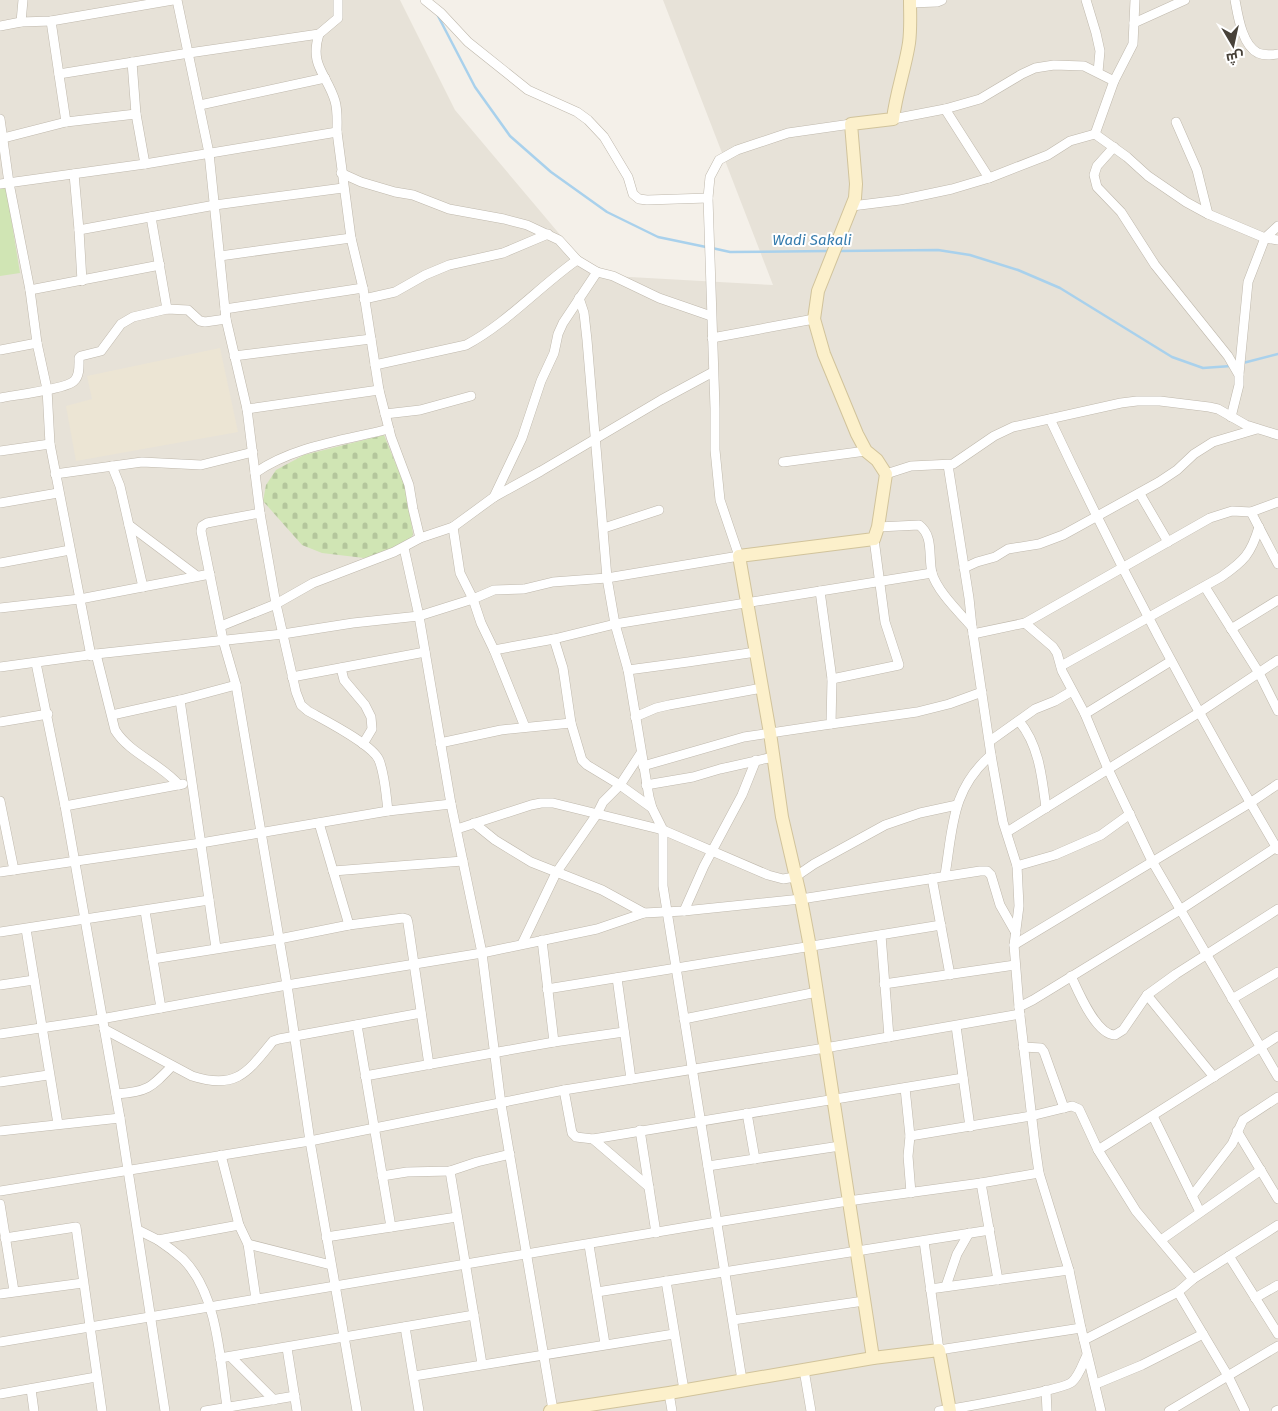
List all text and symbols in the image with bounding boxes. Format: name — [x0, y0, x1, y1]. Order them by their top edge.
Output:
north arrow — [1208, 20, 1258, 70]
text: ش — [1225, 48, 1245, 67]
water label: Wadi Sakali — [772, 231, 852, 249]

